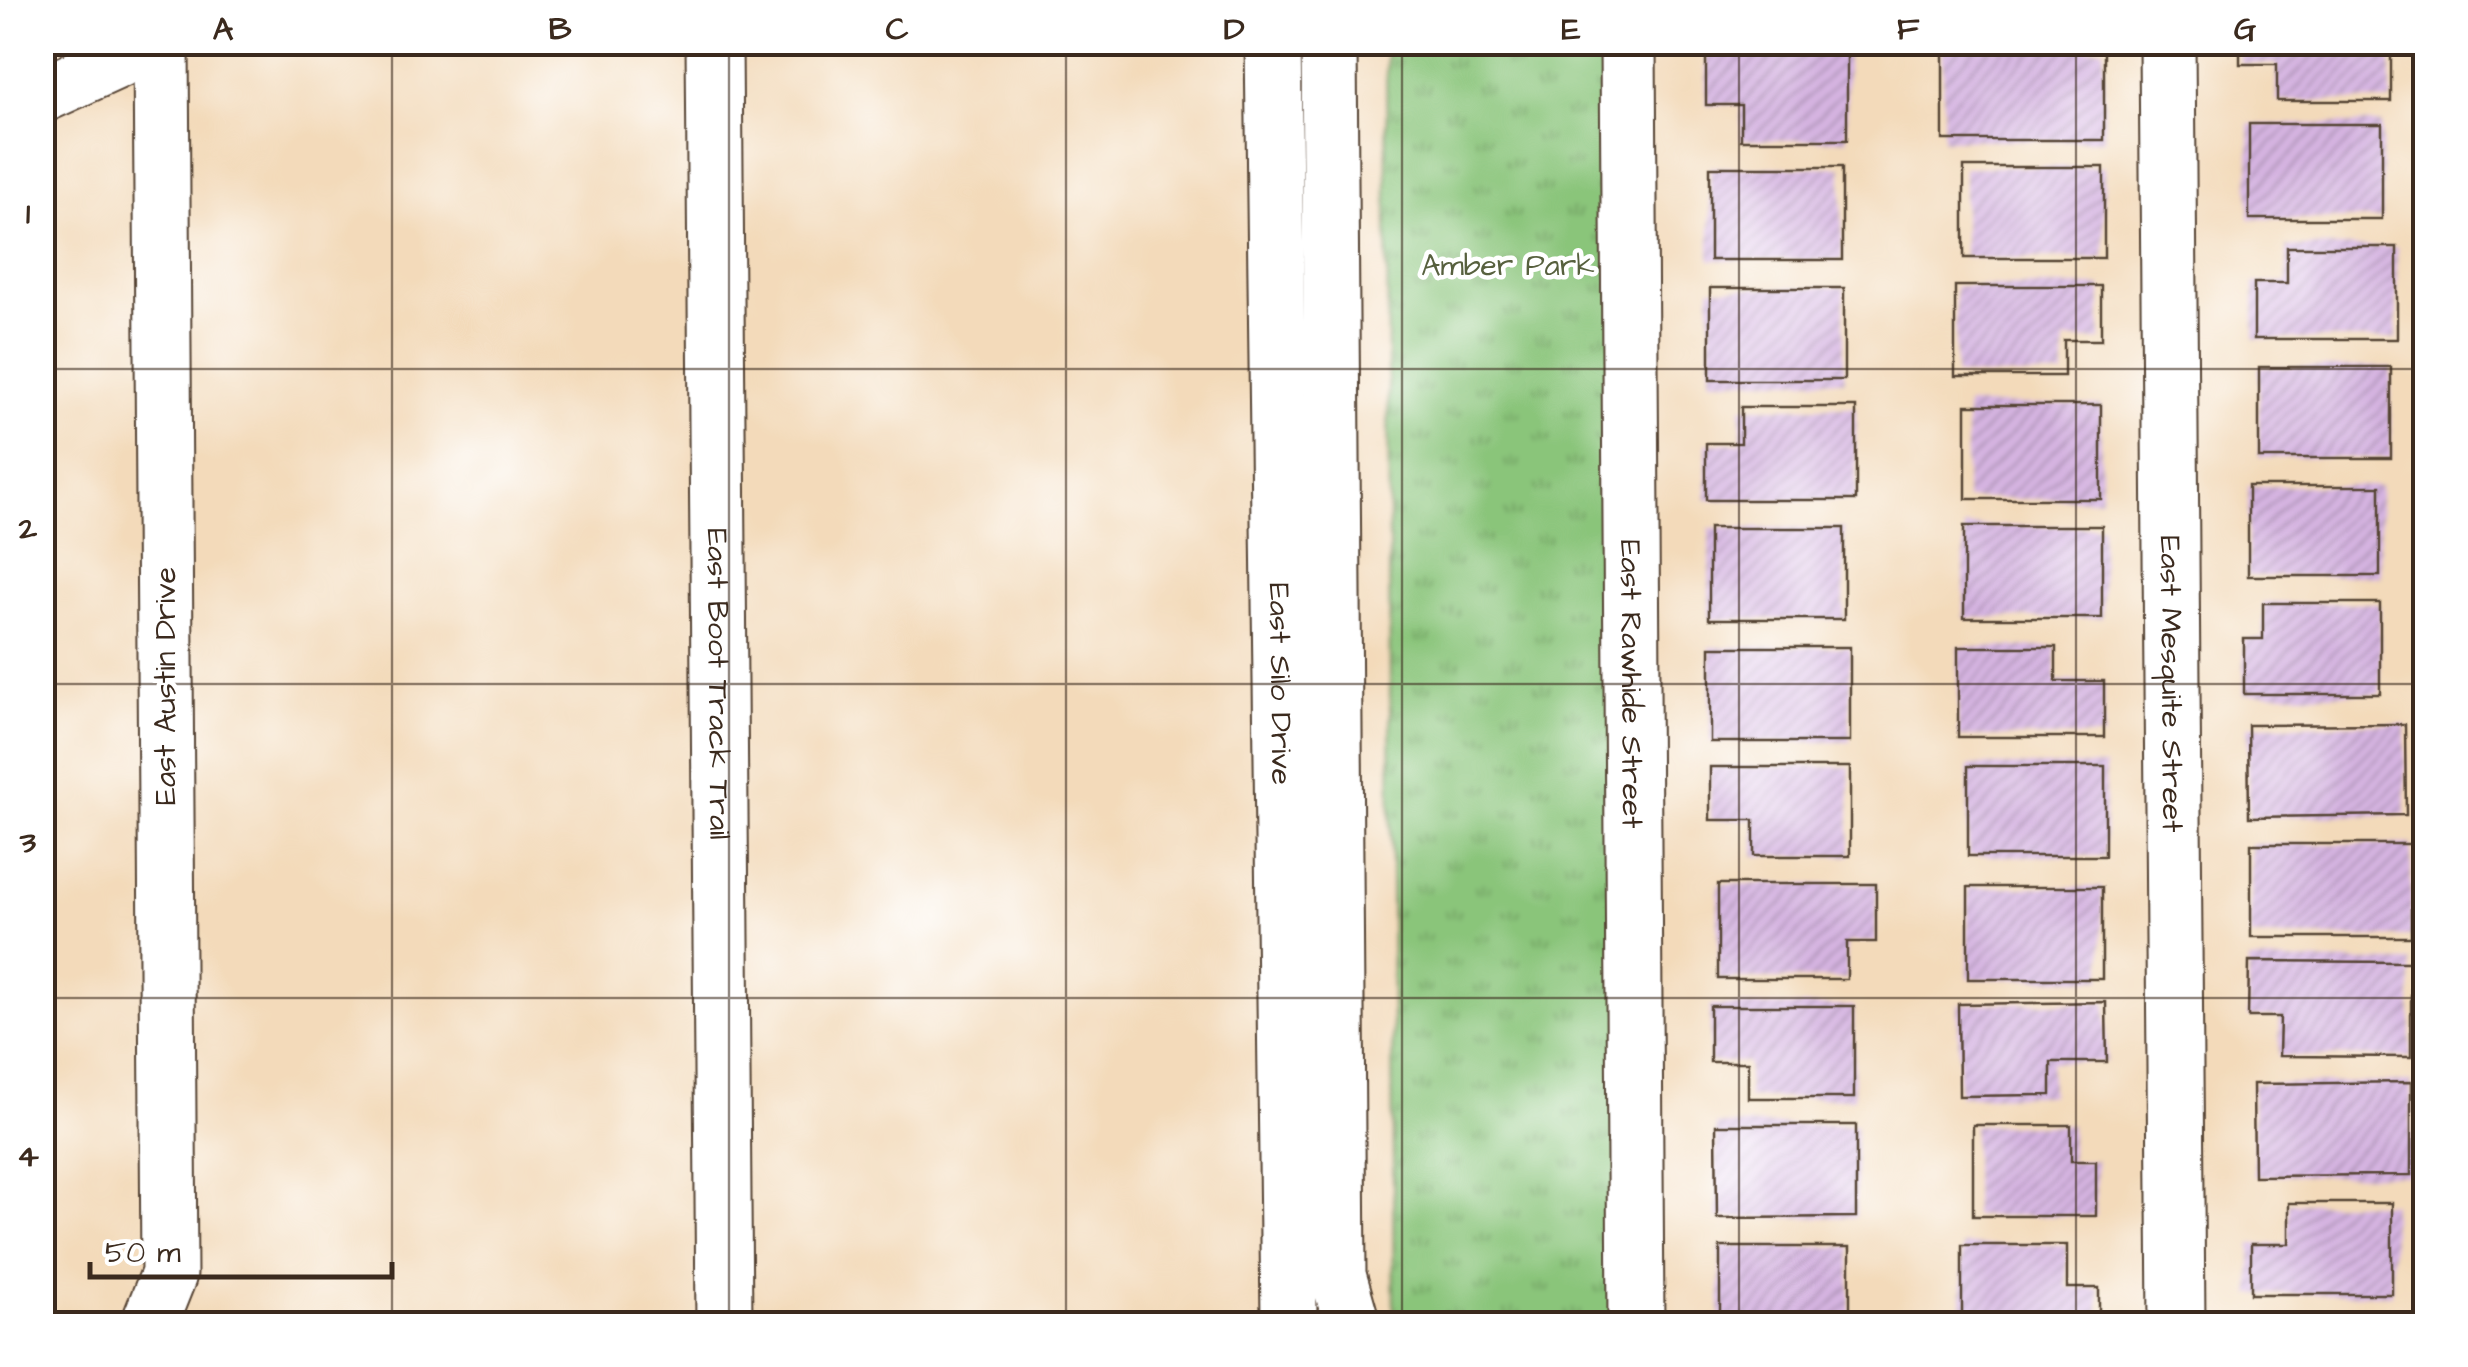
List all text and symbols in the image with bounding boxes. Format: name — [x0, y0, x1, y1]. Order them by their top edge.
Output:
text: A — [213, 7, 234, 52]
text: B — [549, 7, 572, 52]
text: C — [886, 7, 909, 52]
text: D — [1224, 7, 1245, 52]
text: E — [1562, 7, 1581, 52]
text: F — [1897, 7, 1920, 52]
text: G — [2234, 7, 2257, 52]
text: 1 — [26, 191, 30, 236]
park label: Amber Park — [1421, 245, 1595, 287]
text: 2 — [18, 506, 38, 551]
street label: East Boot Track Trail — [696, 528, 740, 840]
street label: East Mesquite Street — [2149, 536, 2193, 832]
street label: East Rawhide Street — [1609, 539, 1653, 829]
street label: East Austin Drive — [145, 567, 187, 805]
street label: East Silo Drive — [1258, 583, 1302, 785]
text: 3 — [19, 820, 37, 865]
text: 4 — [17, 1134, 39, 1179]
scale bar — [90, 1217, 392, 1279]
text: 50 m — [105, 1232, 181, 1274]

